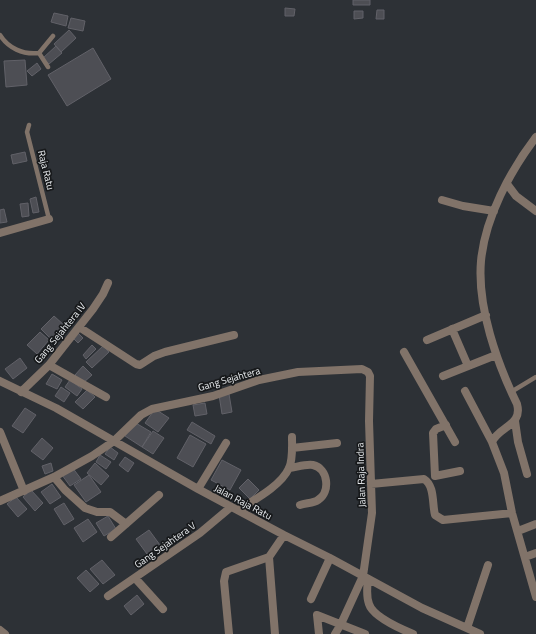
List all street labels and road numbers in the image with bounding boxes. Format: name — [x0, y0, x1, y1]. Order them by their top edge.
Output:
street label: Raja Ratu — [34, 149, 58, 191]
street label: Gang Sejahtera IV — [31, 299, 89, 367]
street label: Gang Sejahtera — [196, 363, 262, 395]
street label: Jalan Raja Indra — [352, 442, 370, 508]
street label: Jalan Raja Ratu — [212, 481, 274, 523]
street label: Gang Sejahtera V — [131, 518, 199, 572]

